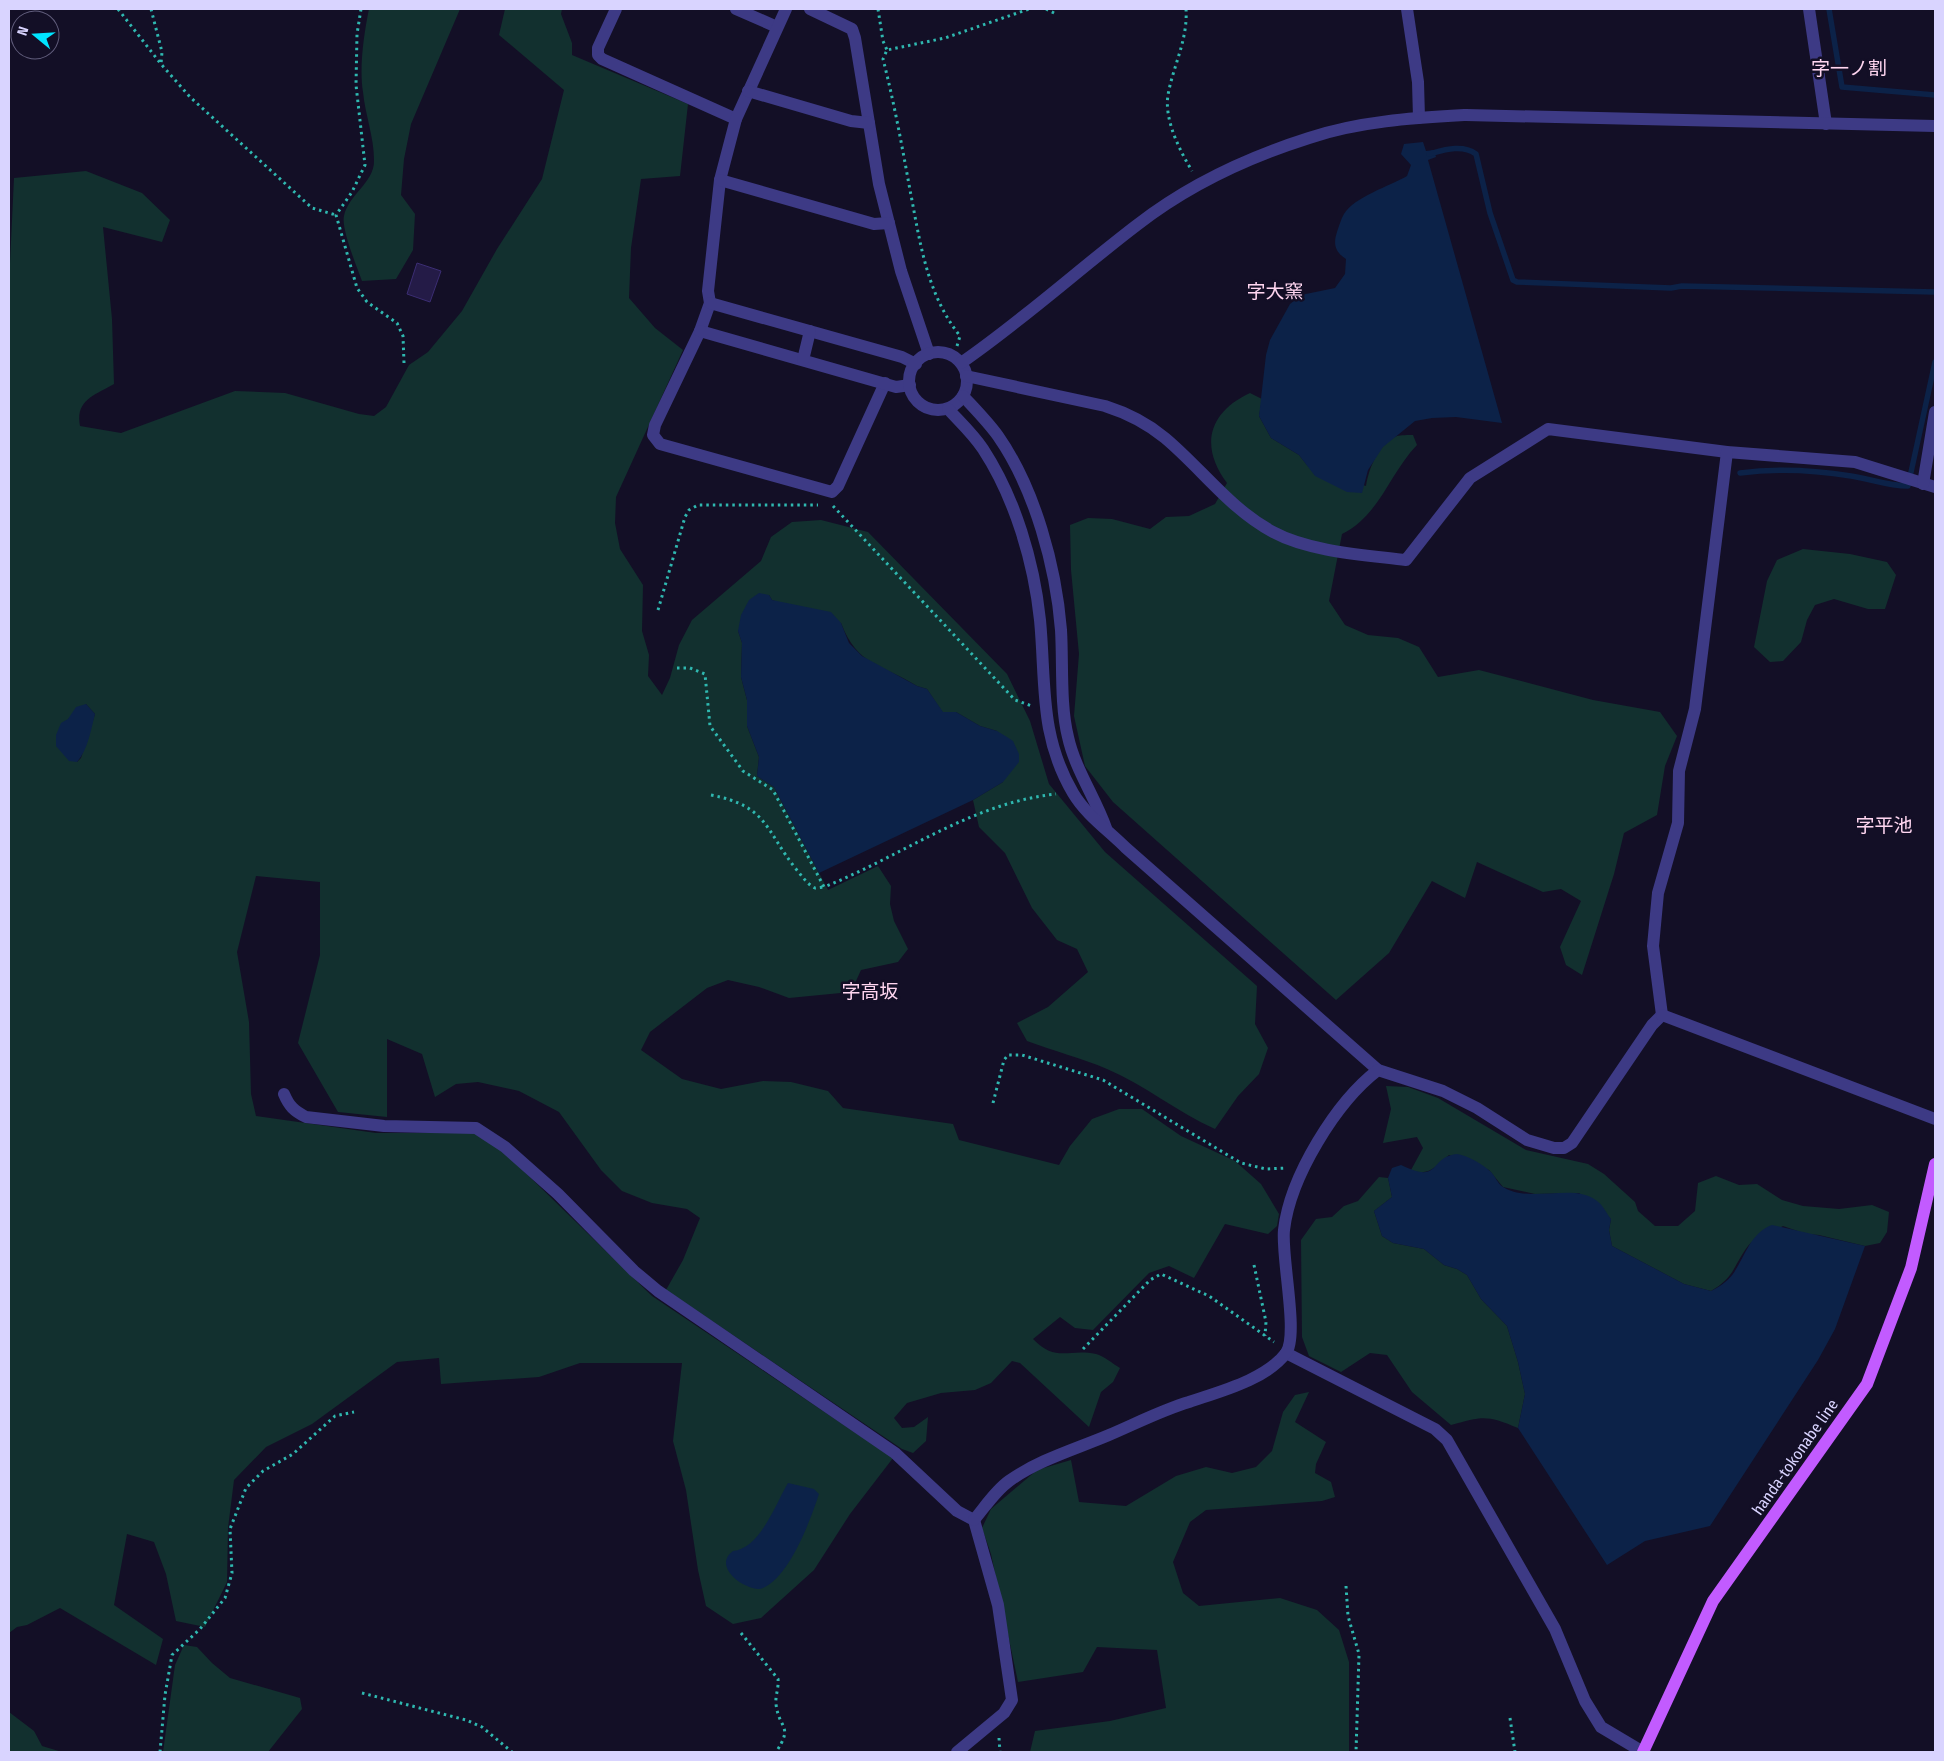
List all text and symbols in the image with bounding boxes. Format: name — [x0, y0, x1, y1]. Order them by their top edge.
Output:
north arrow — [10, 10, 60, 60]
text: N — [14, 25, 32, 38]
district label: 字一ノ割 — [1811, 57, 1887, 80]
district label: 字大窯 — [1246, 280, 1304, 303]
district label: 字平池 — [1855, 814, 1913, 837]
district label: 字高坂 — [841, 980, 899, 1003]
street label: handa-tokonabe line — [1748, 1395, 1842, 1519]

